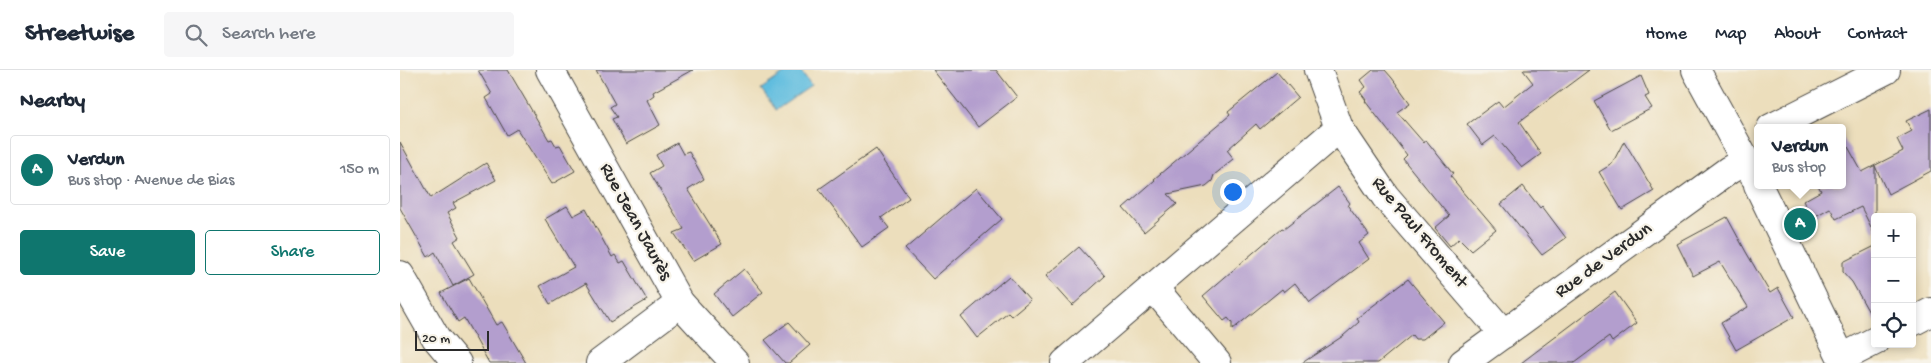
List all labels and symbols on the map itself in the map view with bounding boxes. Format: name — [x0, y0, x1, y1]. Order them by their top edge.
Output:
street label: Rue Jean Jaurès — [593, 159, 677, 285]
street label: Rue Paul Froment — [1366, 173, 1474, 295]
your location — [1220, 179, 1246, 205]
pin: A — [1784, 205, 1816, 243]
street label: Rue de Verdun — [1551, 218, 1657, 304]
scale bar — [415, 328, 489, 351]

